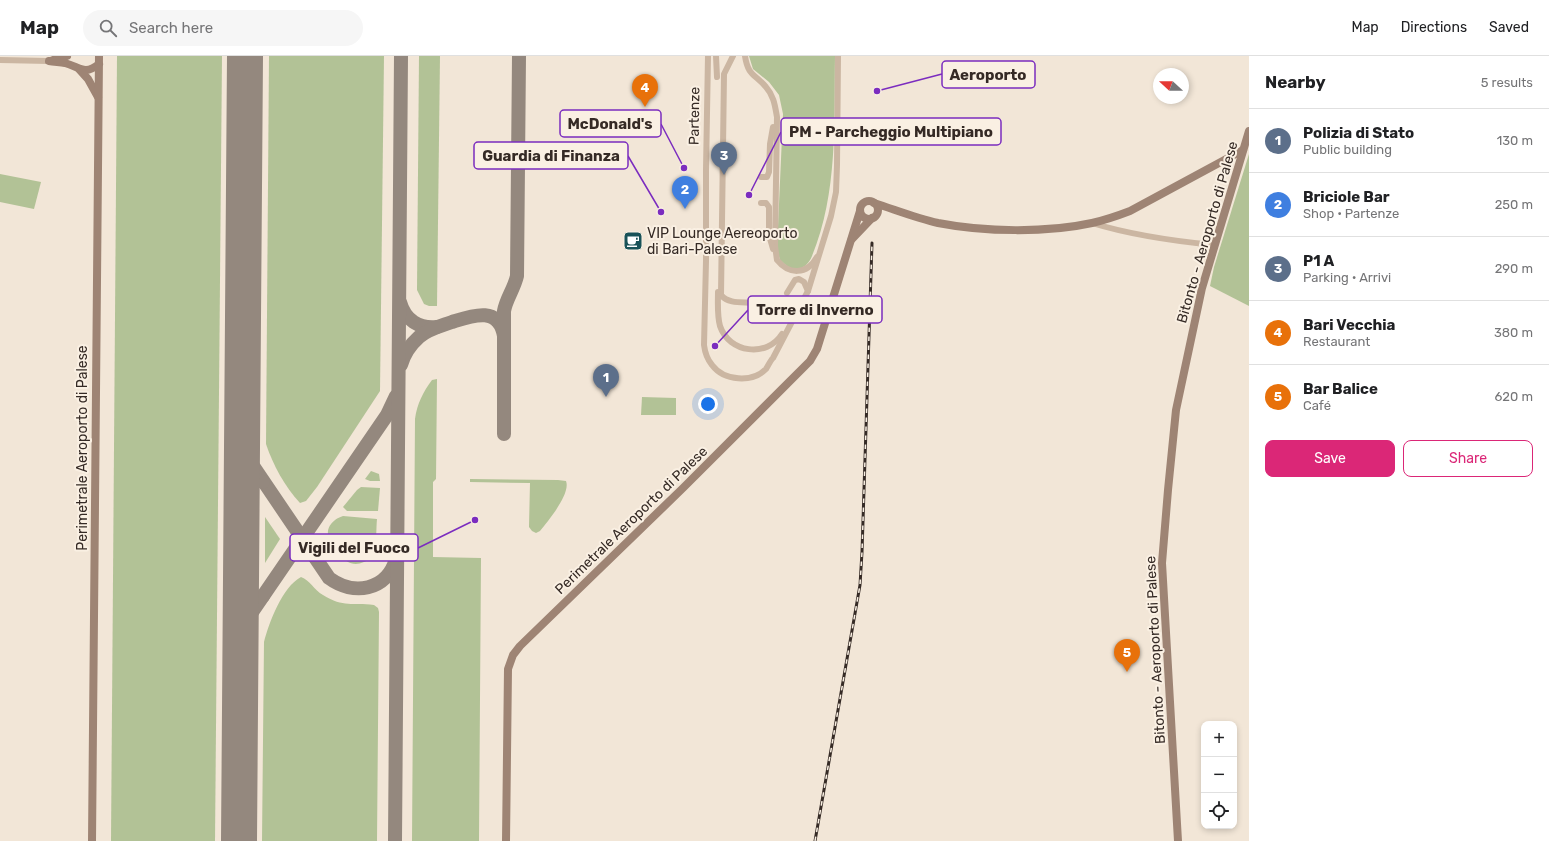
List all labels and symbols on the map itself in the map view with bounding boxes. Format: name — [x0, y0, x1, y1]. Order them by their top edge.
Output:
callout: Aeroporto — [942, 61, 1035, 88]
text: Aeroporto — [949, 66, 1027, 84]
north arrow — [1153, 68, 1189, 104]
pin: 4 — [632, 74, 658, 107]
street label: Partenze — [685, 86, 704, 145]
callout: McDonald's — [560, 110, 661, 137]
text: McDonald's — [567, 115, 653, 133]
callout: PM - Parcheggio Multipiano — [781, 118, 1001, 145]
text: PM - Parcheggio Multipiano — [789, 123, 993, 141]
street label: Bitonto - Aeroporto di Palese — [1173, 139, 1242, 325]
callout: Guardia di Finanza — [474, 142, 628, 169]
pin: 3 — [711, 142, 737, 175]
text: Guardia di Finanza — [482, 147, 620, 165]
pin: 2 — [672, 176, 698, 209]
place label: VIP Lounge Aereoporto di Bari-Palese — [647, 225, 797, 258]
cafe icon: VIP Lounge Aereoporto di Bari-Palese — [622, 230, 644, 252]
callout: Torre di Inverno — [748, 296, 882, 323]
text: Torre di Inverno — [756, 301, 874, 319]
street label: Perimetrale Aeroporto di Palese — [74, 345, 91, 551]
pin: 1 — [593, 364, 619, 397]
your location — [698, 394, 718, 414]
street label: Perimetrale Aeroporto di Palese — [552, 443, 711, 598]
callout: Vigili del Fuoco — [290, 534, 418, 561]
text: Vigili del Fuoco — [298, 539, 410, 557]
street label: Bitonto - Aeroporto di Palese — [1142, 555, 1169, 744]
pin: 5 — [1114, 639, 1140, 672]

